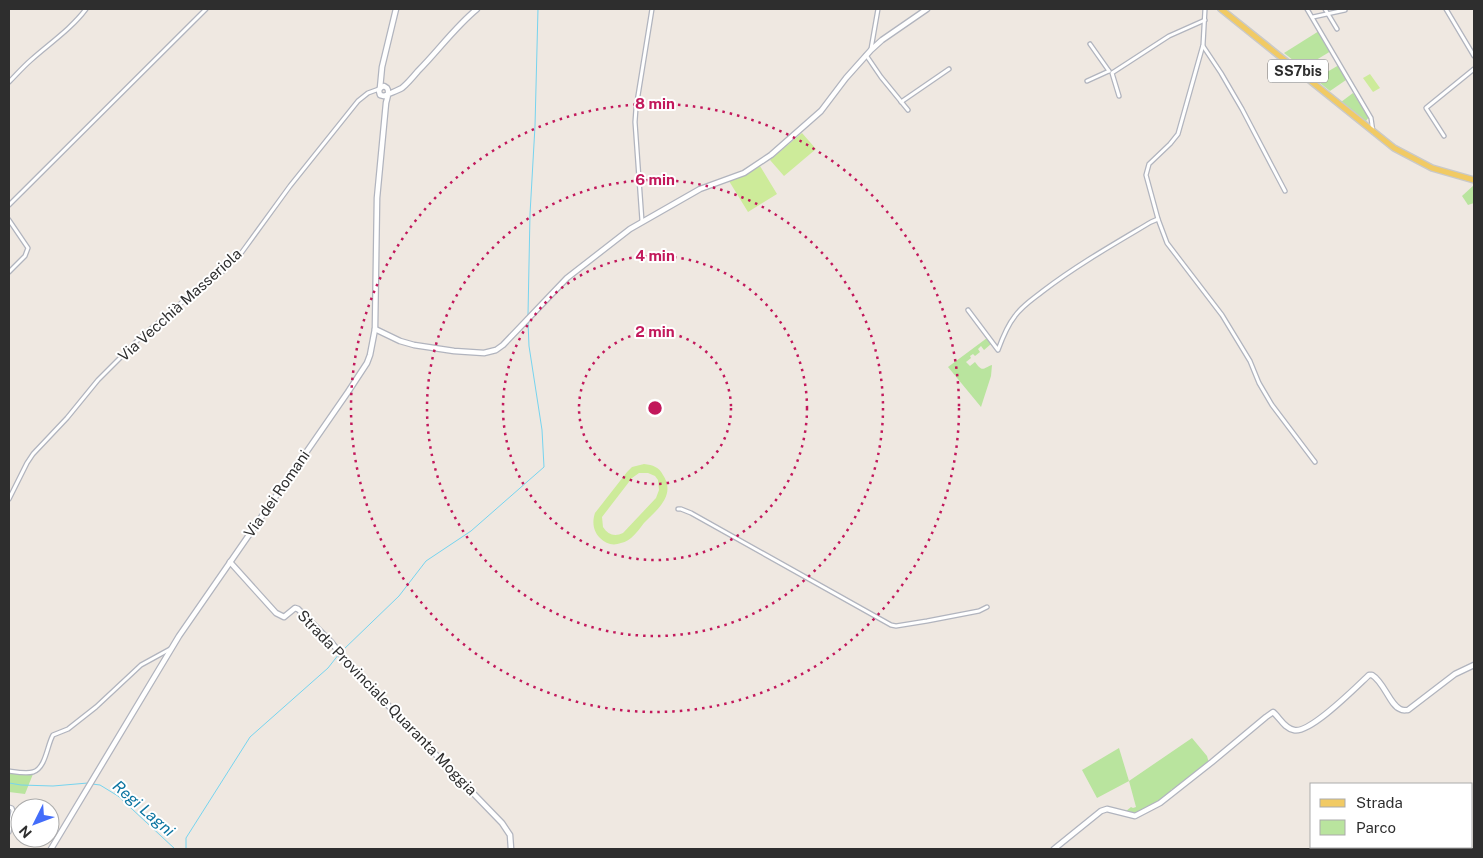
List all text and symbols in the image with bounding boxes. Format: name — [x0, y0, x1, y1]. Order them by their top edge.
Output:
road number: SS7bis — [1268, 59, 1328, 82]
text: 8 min — [635, 95, 675, 112]
text: 6 min — [635, 171, 675, 188]
street label: Via Vecchià Masseriola — [115, 245, 245, 364]
text: 4 min — [635, 247, 675, 264]
text: 2 min — [635, 323, 675, 340]
centre of rings — [646, 399, 664, 417]
street label: Via dei Romani — [240, 447, 313, 541]
street label: Strada Provinciale Quaranta Moggia — [294, 607, 480, 799]
water label: Regi Lagni — [109, 776, 179, 840]
legend — [1310, 783, 1473, 848]
text: Strada — [1356, 794, 1403, 811]
north arrow — [10, 798, 60, 848]
text: Parco — [1356, 819, 1396, 836]
text: N — [16, 822, 35, 841]

